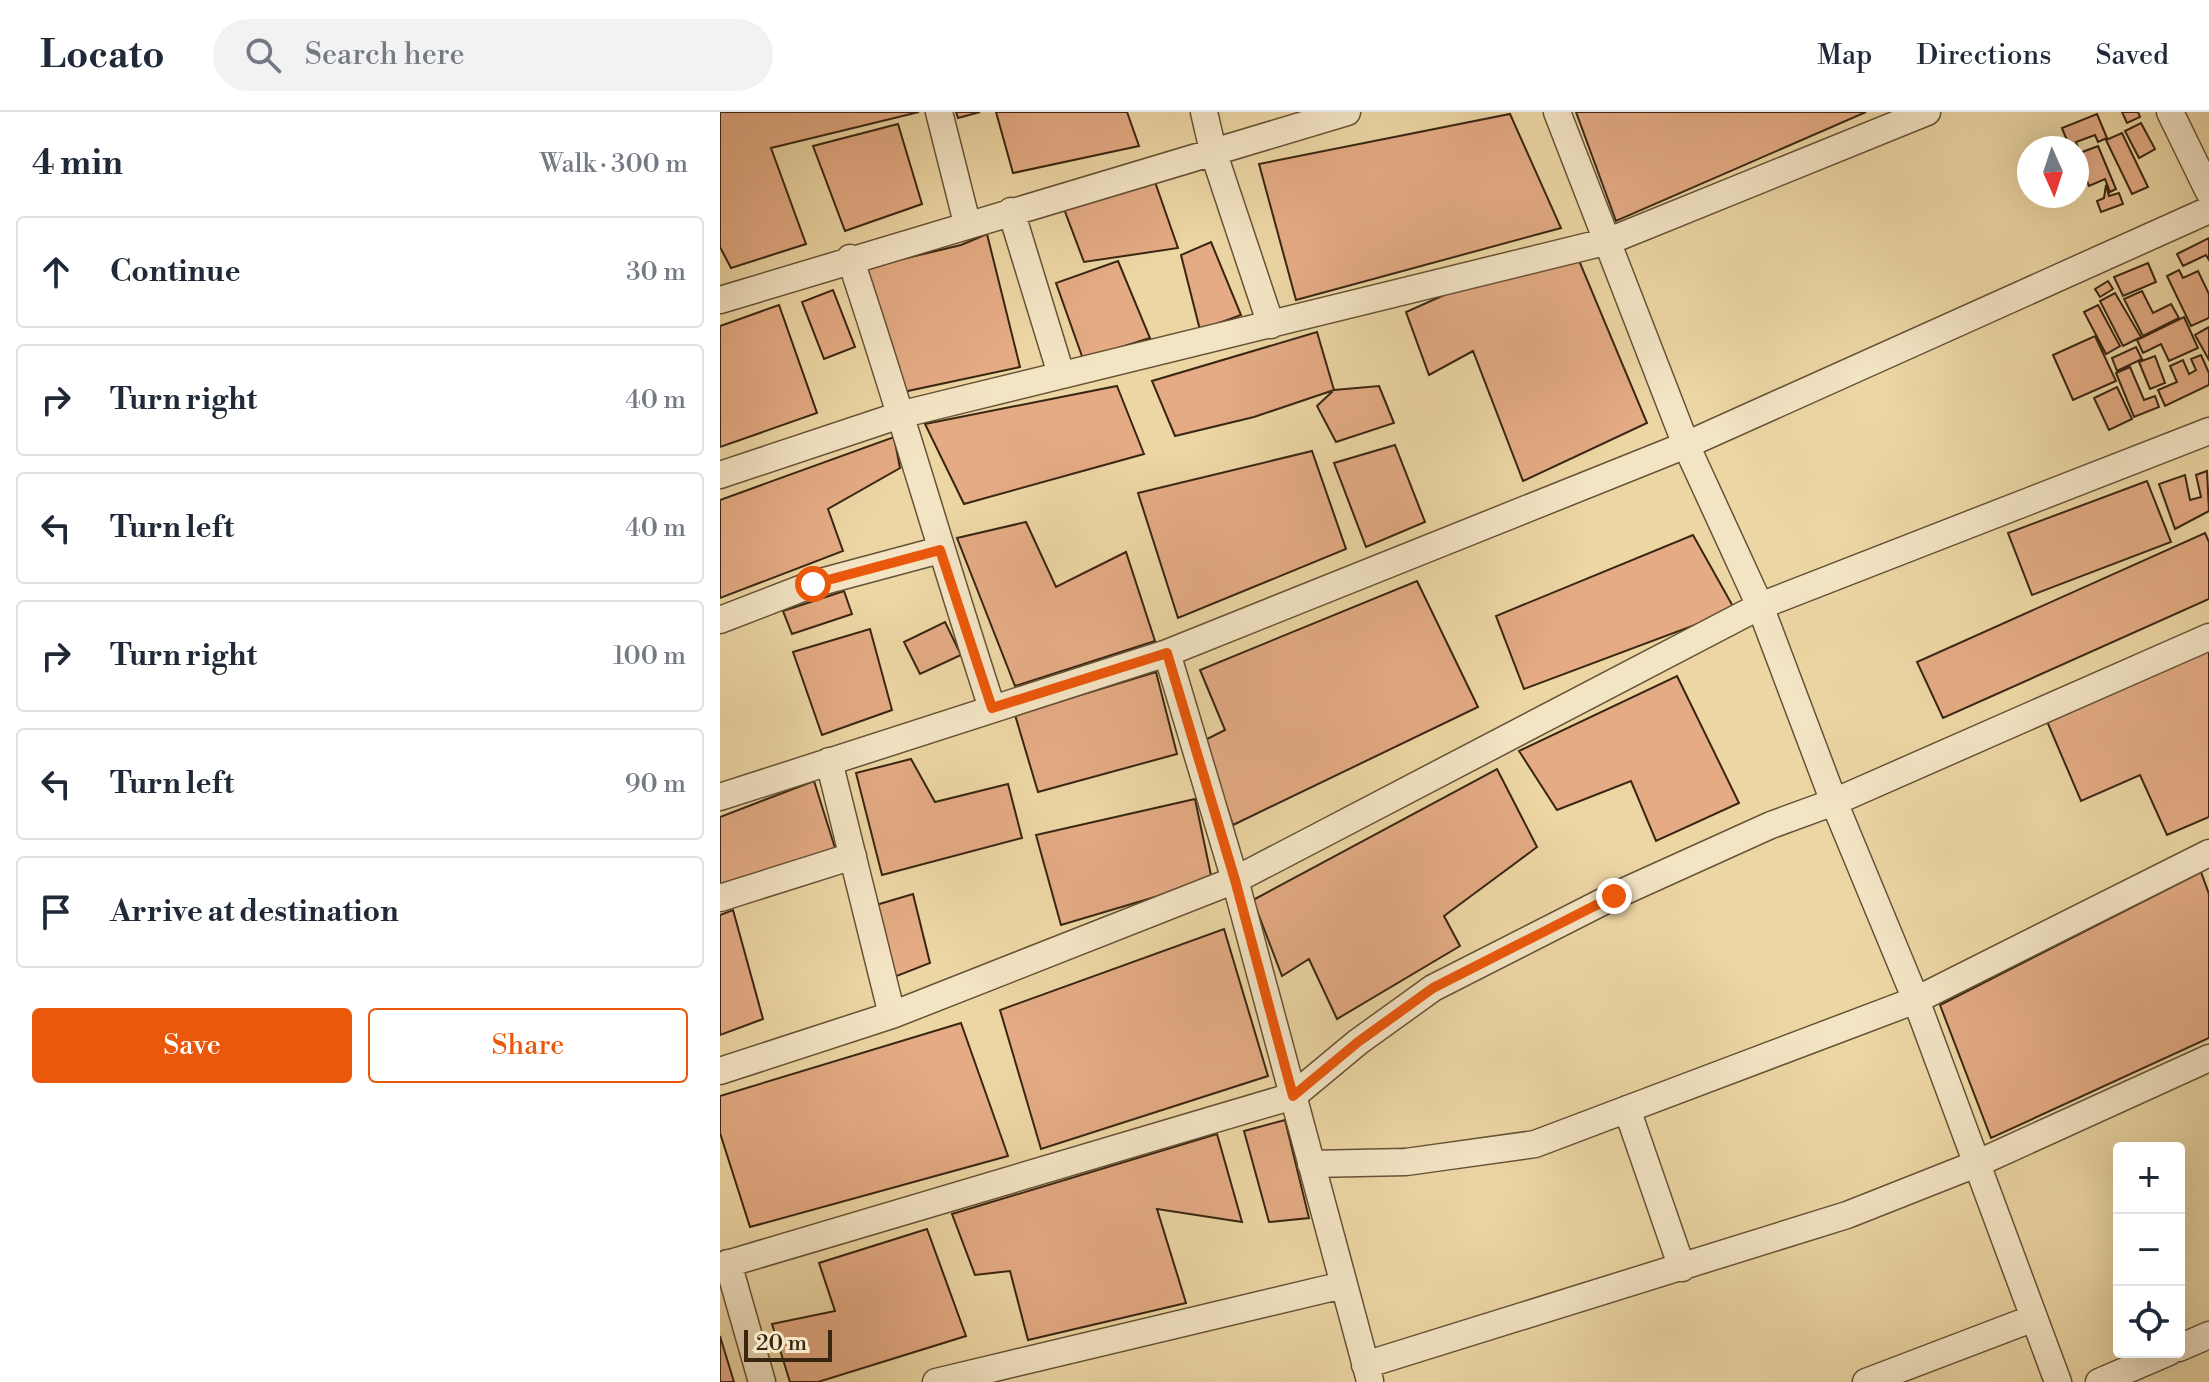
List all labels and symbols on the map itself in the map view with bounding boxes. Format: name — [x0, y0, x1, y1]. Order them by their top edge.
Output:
north arrow — [2017, 136, 2089, 208]
route start — [795, 566, 831, 602]
route end — [1596, 878, 1632, 914]
scale bar — [744, 1326, 832, 1362]

